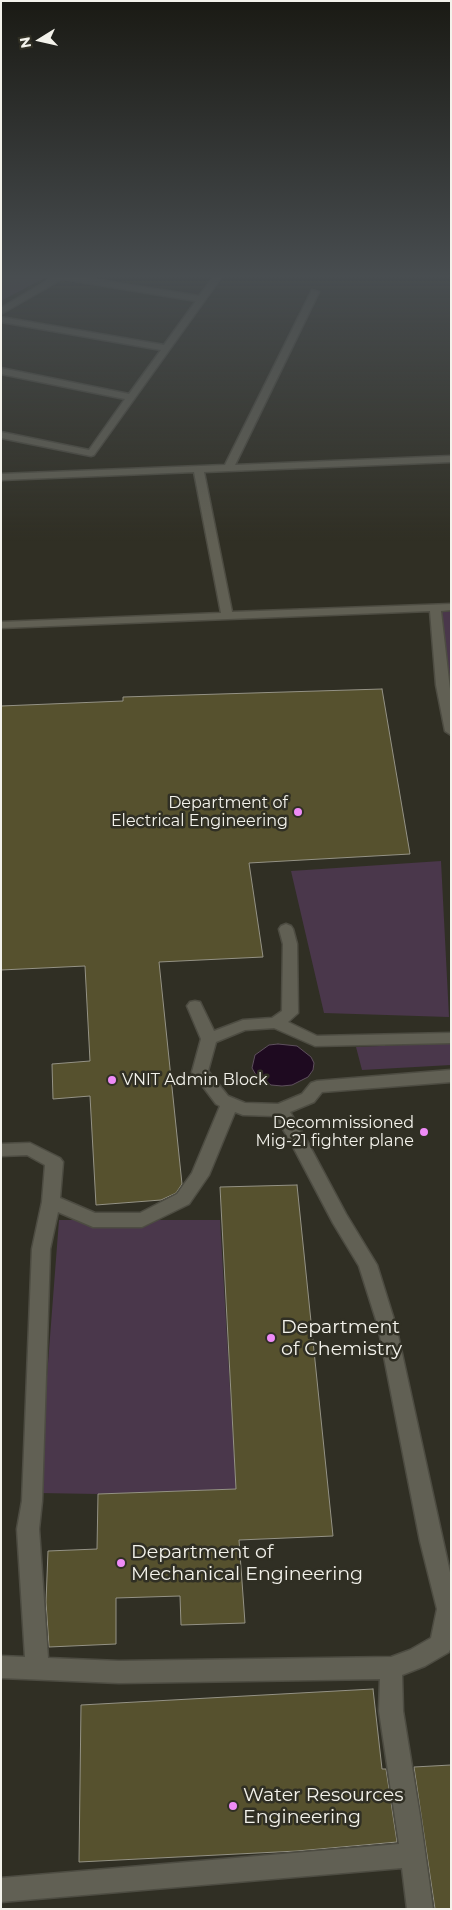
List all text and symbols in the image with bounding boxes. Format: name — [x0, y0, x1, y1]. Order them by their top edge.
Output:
north arrow — [15, 15, 65, 65]
text: N — [15, 35, 35, 50]
place label: Department of Electrical Engineering — [111, 793, 288, 831]
marker: Department of Electrical Engineering — [292, 806, 304, 818]
place label: VNIT Admin Block — [122, 1070, 268, 1090]
marker: VNIT Admin Block — [106, 1074, 118, 1086]
place label: Decommissioned Mig-21 fighter plane — [255, 1113, 414, 1151]
marker: Decommissioned Mig-21 fighter plane — [418, 1126, 430, 1138]
place label: Department of Chemistry — [281, 1316, 402, 1360]
marker: Department of Chemistry — [265, 1332, 277, 1344]
place label: Department of Mechanical Engineering — [131, 1541, 363, 1585]
marker: Department of Mechanical Engineering — [115, 1557, 127, 1569]
place label: Water Resources Engineering — [243, 1784, 404, 1828]
marker: Water Resources Engineering — [227, 1800, 239, 1812]

